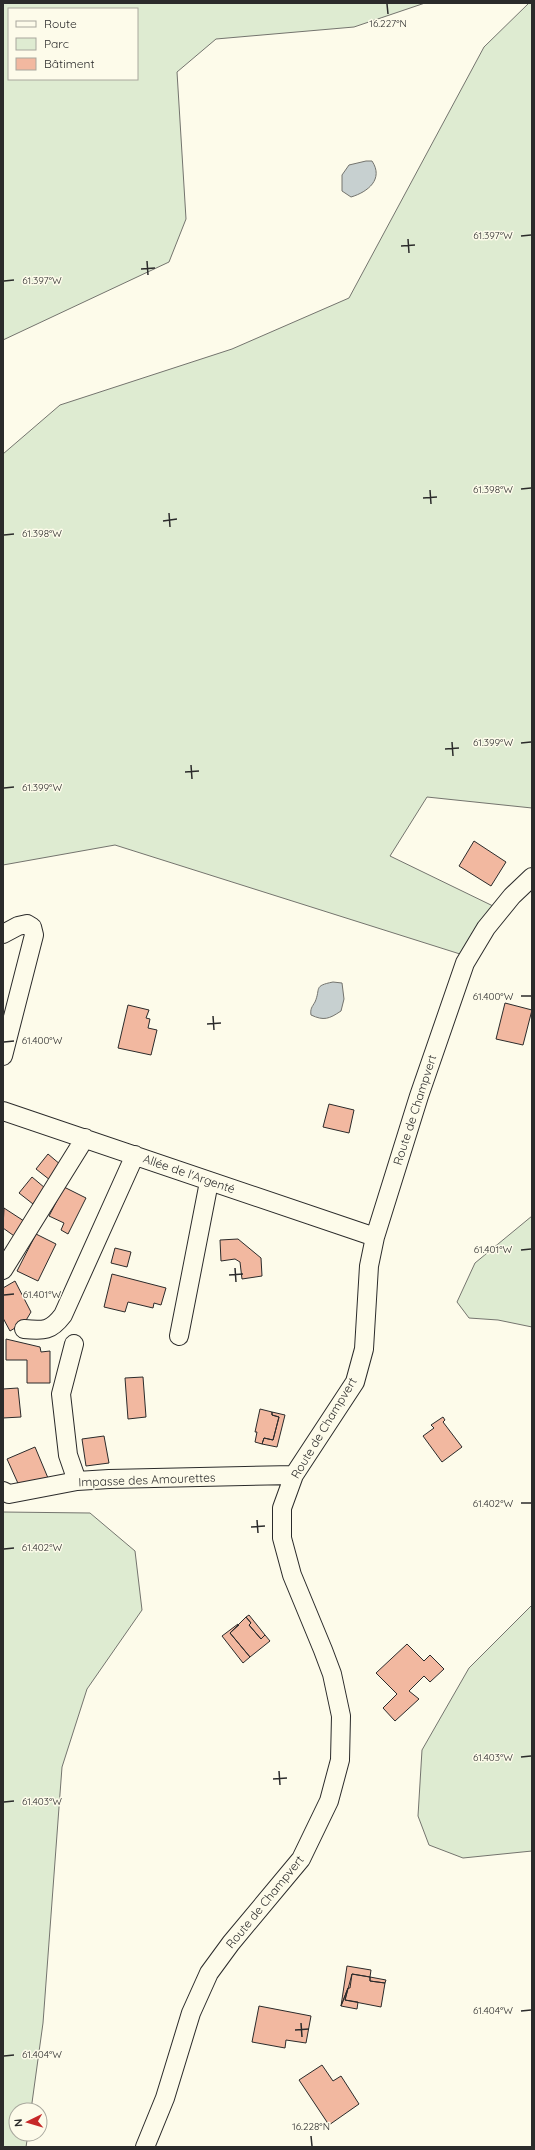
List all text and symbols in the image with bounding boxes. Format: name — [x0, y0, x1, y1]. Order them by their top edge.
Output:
legend — [8, 8, 138, 80]
text: Route — [44, 16, 77, 31]
text: 16.227°N — [369, 17, 407, 30]
text: Parc — [44, 36, 69, 51]
text: Bâtiment — [44, 56, 94, 71]
text: 61.397°W — [473, 229, 513, 242]
text: 61.397°W — [22, 274, 62, 287]
text: 61.398°W — [473, 483, 513, 496]
text: 61.398°W — [22, 527, 62, 540]
text: 61.399°W — [473, 736, 513, 749]
text: 61.399°W — [22, 781, 62, 794]
text: 61.400°W — [473, 990, 514, 1003]
text: 61.400°W — [22, 1034, 63, 1047]
street label: Route de Champvert — [390, 1053, 439, 1167]
street label: Allée de l'Argenté — [141, 1151, 237, 1196]
text: 61.401°W — [474, 1243, 513, 1256]
text: 61.401°W — [23, 1288, 62, 1301]
street label: Route de Champvert — [287, 1374, 360, 1481]
street label: Impasse des Amourettes — [78, 1470, 216, 1489]
text: 61.402°W — [473, 1497, 513, 1510]
text: 61.402°W — [22, 1541, 62, 1554]
text: 61.403°W — [473, 1751, 513, 1764]
text: 61.403°W — [22, 1795, 62, 1808]
street label: Route de Champvert — [223, 1852, 307, 1951]
text: 61.404°W — [473, 2004, 513, 2017]
text: 61.404°W — [22, 2048, 62, 2061]
north arrow — [8, 2102, 48, 2142]
text: N — [11, 2118, 25, 2128]
text: 16.228°N — [292, 2120, 330, 2133]

